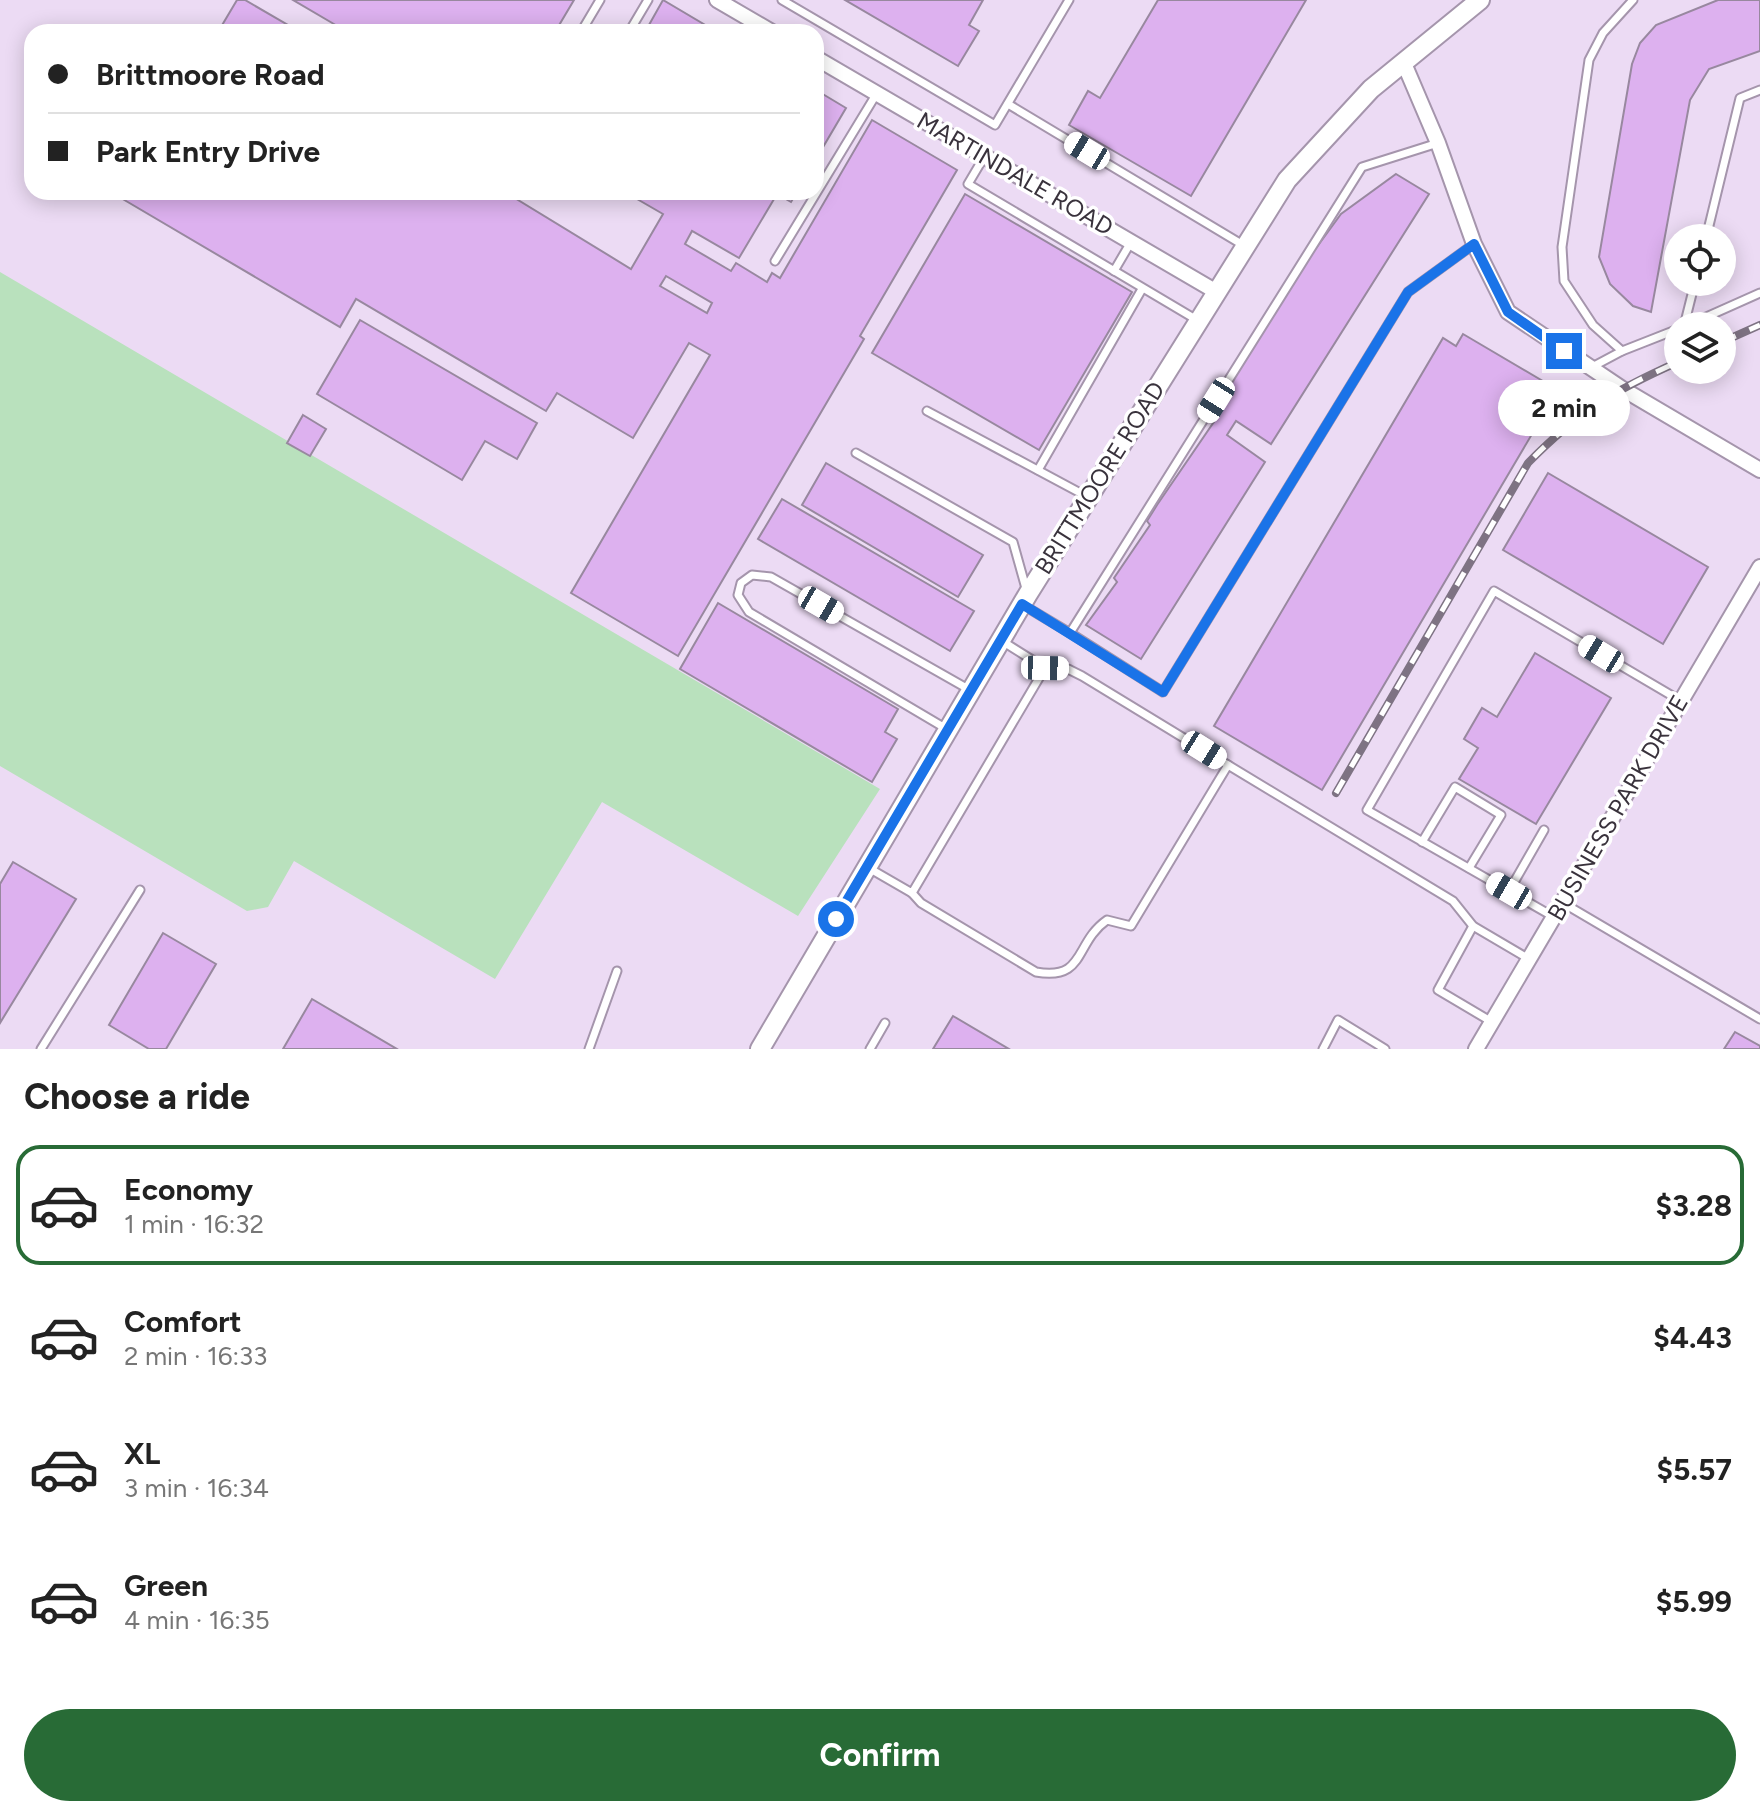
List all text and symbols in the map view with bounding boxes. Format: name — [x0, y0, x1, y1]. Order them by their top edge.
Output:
text: Brittmoore Road — [96, 56, 324, 93]
street label: MARTINDALE ROAD — [912, 106, 1118, 242]
car — [1060, 128, 1114, 174]
text: Park Entry Drive — [96, 133, 320, 170]
map controls — [1664, 224, 1736, 384]
button: locate — [1664, 224, 1736, 296]
button: layers — [1664, 312, 1736, 384]
route end — [1546, 333, 1582, 369]
car — [1193, 373, 1239, 427]
street label: BRITTMOORE ROAD — [1029, 376, 1171, 579]
callout: 2 min — [1498, 379, 1630, 435]
text: 2 min — [1531, 392, 1597, 424]
car — [794, 583, 848, 627]
car — [1574, 631, 1628, 677]
car — [1021, 656, 1069, 680]
street label: BUSINESS PARK DRIVE — [1541, 690, 1694, 926]
car — [1177, 727, 1231, 773]
car — [1482, 869, 1536, 913]
route start — [818, 901, 854, 937]
text: Choose a ride — [24, 1075, 250, 1118]
icon: car — [28, 1169, 100, 1241]
text: Economy — [124, 1171, 253, 1208]
text: $3.28 — [1656, 1187, 1732, 1224]
text: 1 min · 16:32 — [124, 1208, 264, 1240]
icon: car — [28, 1301, 100, 1373]
text: Comfort — [124, 1303, 242, 1340]
text: $4.43 — [1653, 1319, 1732, 1356]
text: 2 min · 16:33 — [124, 1340, 267, 1372]
icon: car — [28, 1433, 100, 1505]
text: XL — [124, 1435, 160, 1472]
text: $5.57 — [1656, 1451, 1732, 1488]
text: 3 min · 16:34 — [124, 1472, 269, 1504]
icon: car — [28, 1565, 100, 1637]
text: Green — [124, 1567, 208, 1604]
text: $5.99 — [1656, 1583, 1732, 1620]
text: 4 min · 16:35 — [124, 1604, 270, 1636]
button: Confirm — [24, 1709, 1736, 1801]

